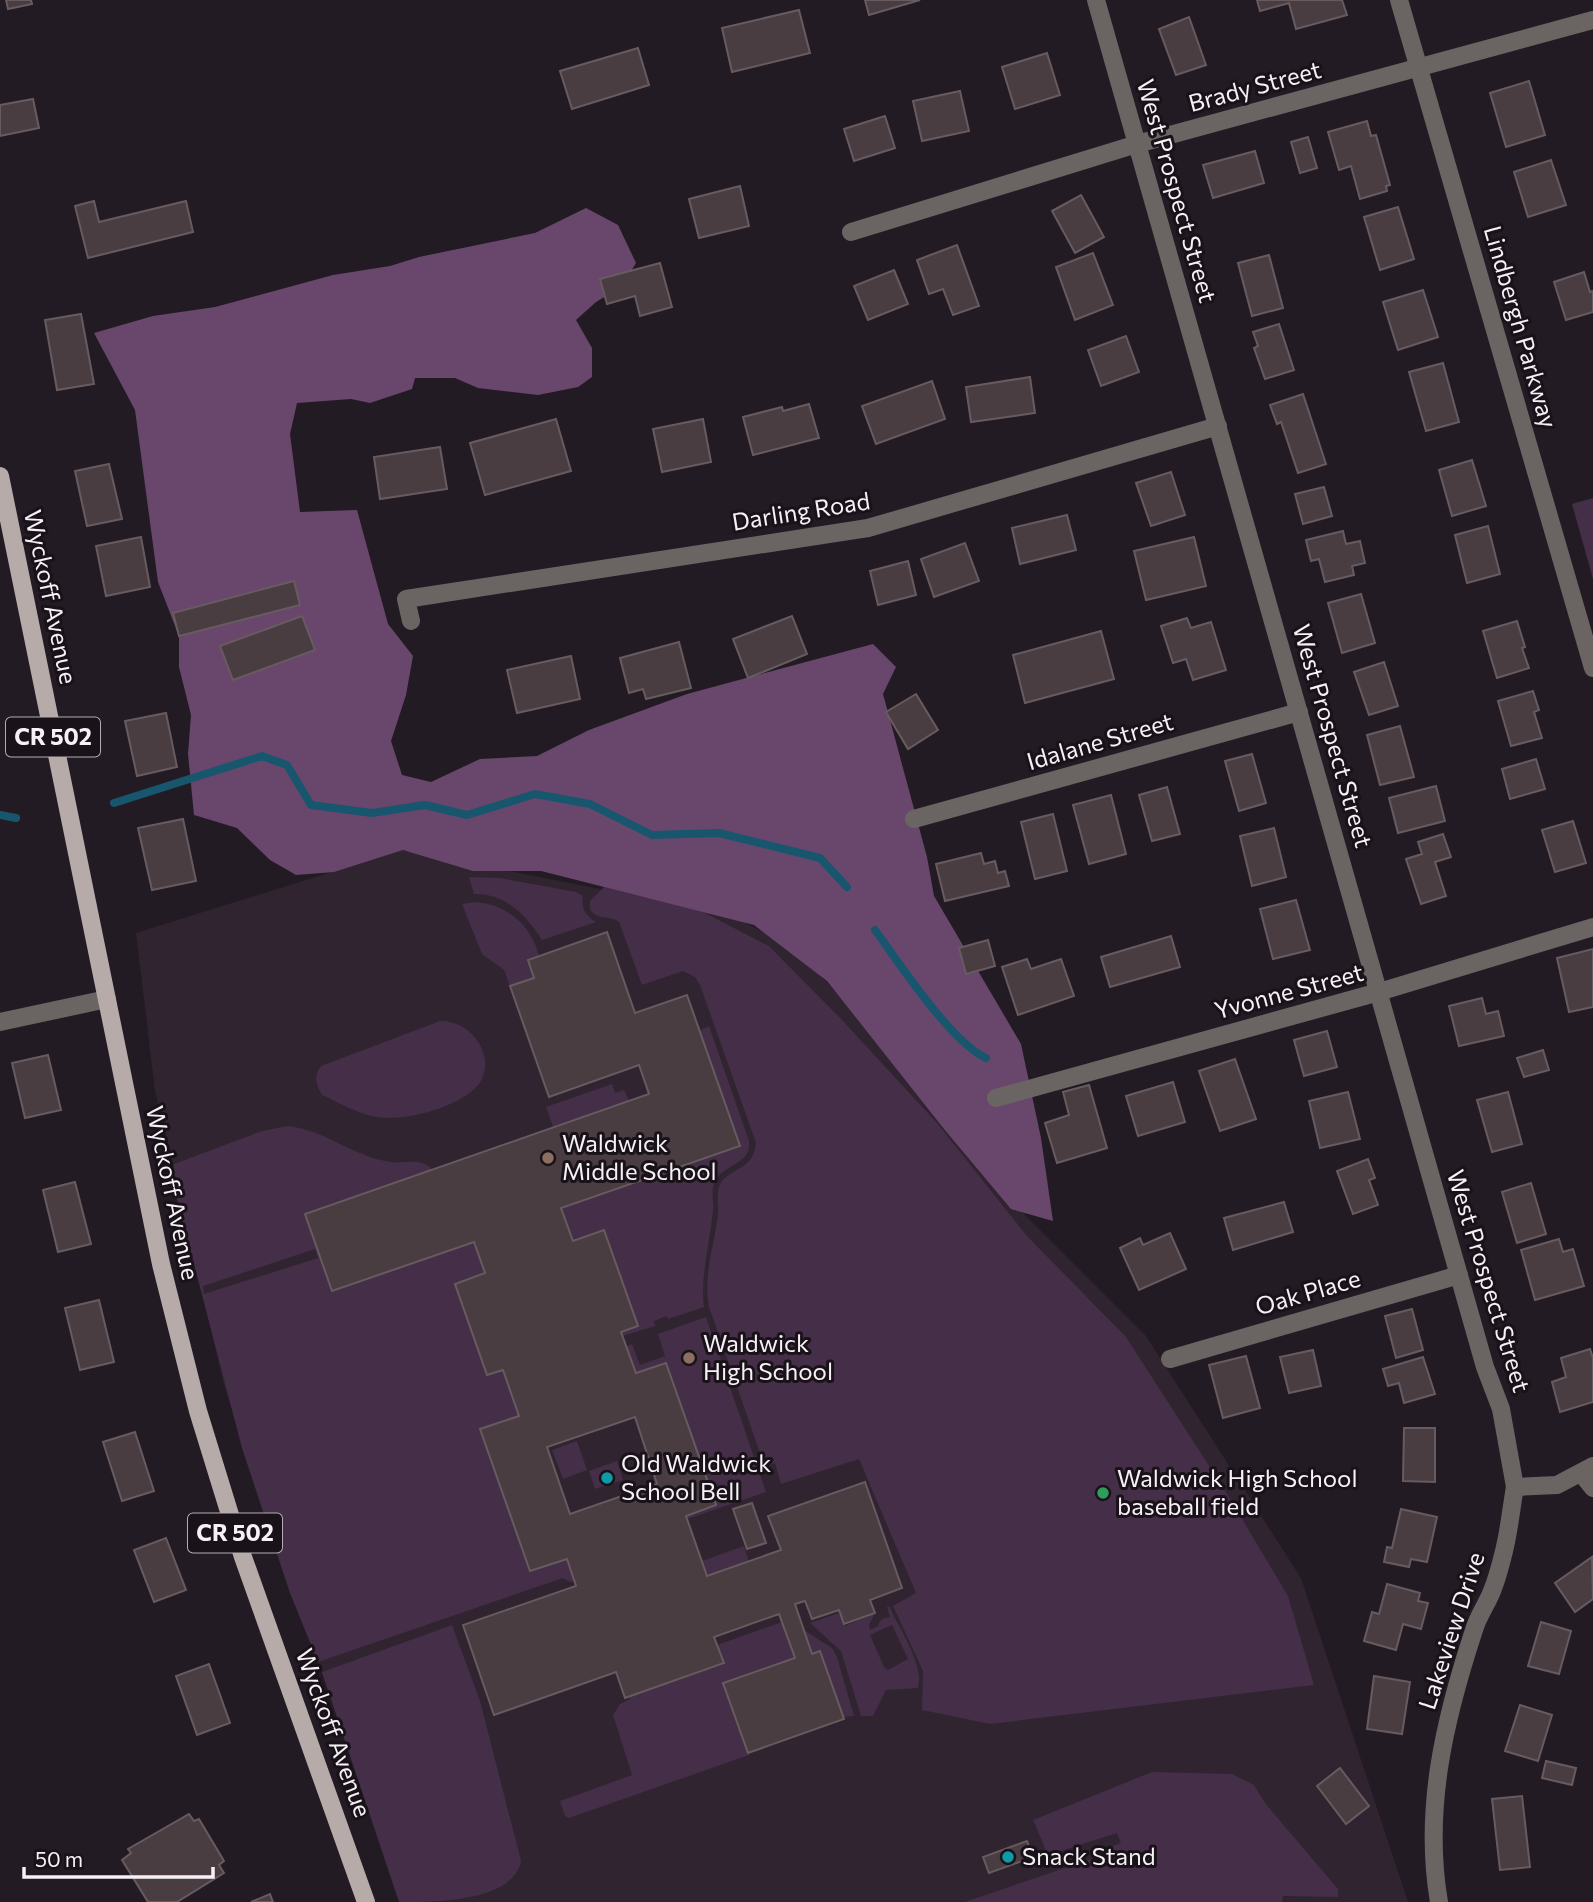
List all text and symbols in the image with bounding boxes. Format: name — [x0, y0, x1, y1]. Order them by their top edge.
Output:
street label: Brady Street — [1185, 54, 1324, 117]
street label: West Prospect Street — [1132, 76, 1223, 306]
street label: Lindbergh Parkway — [1479, 222, 1564, 431]
street label: Darling Road — [730, 485, 872, 536]
street label: Wyckoff Avenue — [19, 507, 84, 686]
street label: West Prospect Street — [1288, 621, 1379, 851]
street label: Idalane Street — [1023, 706, 1176, 775]
road number: CR 502 — [6, 718, 100, 757]
street label: Yvonne Street — [1211, 957, 1366, 1024]
street label: Wyckoff Avenue — [141, 1103, 206, 1282]
place label: Waldwick Middle School — [562, 1128, 717, 1185]
marker: Waldwick Middle School — [540, 1150, 556, 1166]
street label: West Prospect Street — [1442, 1166, 1537, 1395]
street label: Oak Place — [1252, 1263, 1363, 1320]
place label: Waldwick High School — [703, 1328, 833, 1385]
marker: Waldwick High School — [681, 1350, 697, 1366]
place label: Old Waldwick School Bell — [621, 1448, 771, 1505]
place label: Waldwick High School baseball field — [1117, 1463, 1358, 1520]
marker: Old Waldwick School Bell — [599, 1470, 615, 1486]
marker: Waldwick High School baseball field — [1095, 1485, 1111, 1501]
road number: CR 502 — [188, 1514, 282, 1552]
street label: Lakeview Drive — [1411, 1548, 1490, 1713]
street label: Wyckoff Avenue — [290, 1644, 378, 1821]
scale bar — [24, 1836, 214, 1880]
place label: Snack Stand — [1022, 1841, 1156, 1870]
text: 50 m — [35, 1846, 83, 1871]
marker: Snack Stand — [1000, 1849, 1016, 1865]

